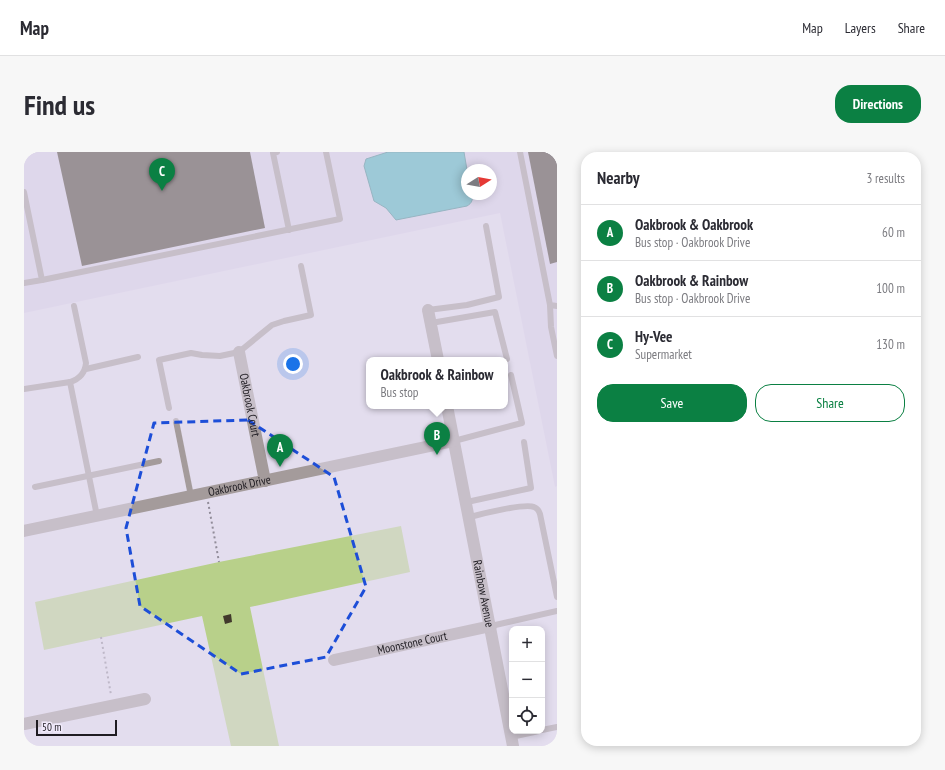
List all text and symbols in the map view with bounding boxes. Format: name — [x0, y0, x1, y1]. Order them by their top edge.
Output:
text: Map — [20, 16, 49, 40]
text: Map — [802, 19, 823, 37]
text: Layers — [845, 19, 876, 37]
text: Share — [898, 19, 925, 37]
button: Directions — [835, 85, 921, 123]
text: Find us — [24, 86, 95, 123]
pin: C — [149, 158, 175, 191]
north arrow — [461, 164, 497, 200]
text: Nearby — [597, 167, 640, 189]
text: 3 results — [866, 170, 905, 187]
text: Oakbrook & Oakbrook — [635, 215, 753, 234]
text: A — [607, 224, 613, 241]
text: 60 m — [882, 224, 905, 241]
text: Bus stop · Oakbrook Drive — [635, 234, 750, 251]
text: Oakbrook & Rainbow — [635, 271, 748, 290]
text: B — [607, 280, 613, 297]
text: 100 m — [876, 280, 905, 297]
text: Bus stop · Oakbrook Drive — [635, 290, 750, 307]
text: Hy-Vee — [635, 327, 673, 346]
text: C — [607, 336, 613, 353]
text: 130 m — [876, 336, 905, 353]
text: Supermarket — [635, 346, 692, 363]
your location — [283, 354, 303, 374]
popup — [366, 357, 508, 409]
text: Oakbrook & Rainbow — [380, 365, 494, 384]
street label: Oakbrook Court — [236, 372, 264, 439]
text: Bus stop — [380, 384, 419, 401]
button: Save — [597, 384, 747, 422]
button: Share — [755, 384, 905, 422]
pin: B — [424, 422, 450, 455]
pin: A — [267, 434, 293, 467]
street label: Oakbrook Drive — [207, 472, 272, 499]
street label: Rainbow Avenue — [470, 558, 498, 628]
map controls — [509, 626, 545, 734]
button: + — [509, 626, 545, 662]
street label: Moonstone Court — [376, 628, 449, 657]
button: − — [509, 662, 545, 698]
button: locate — [509, 698, 545, 734]
scale bar — [36, 718, 117, 737]
text: 50 m — [42, 720, 61, 734]

